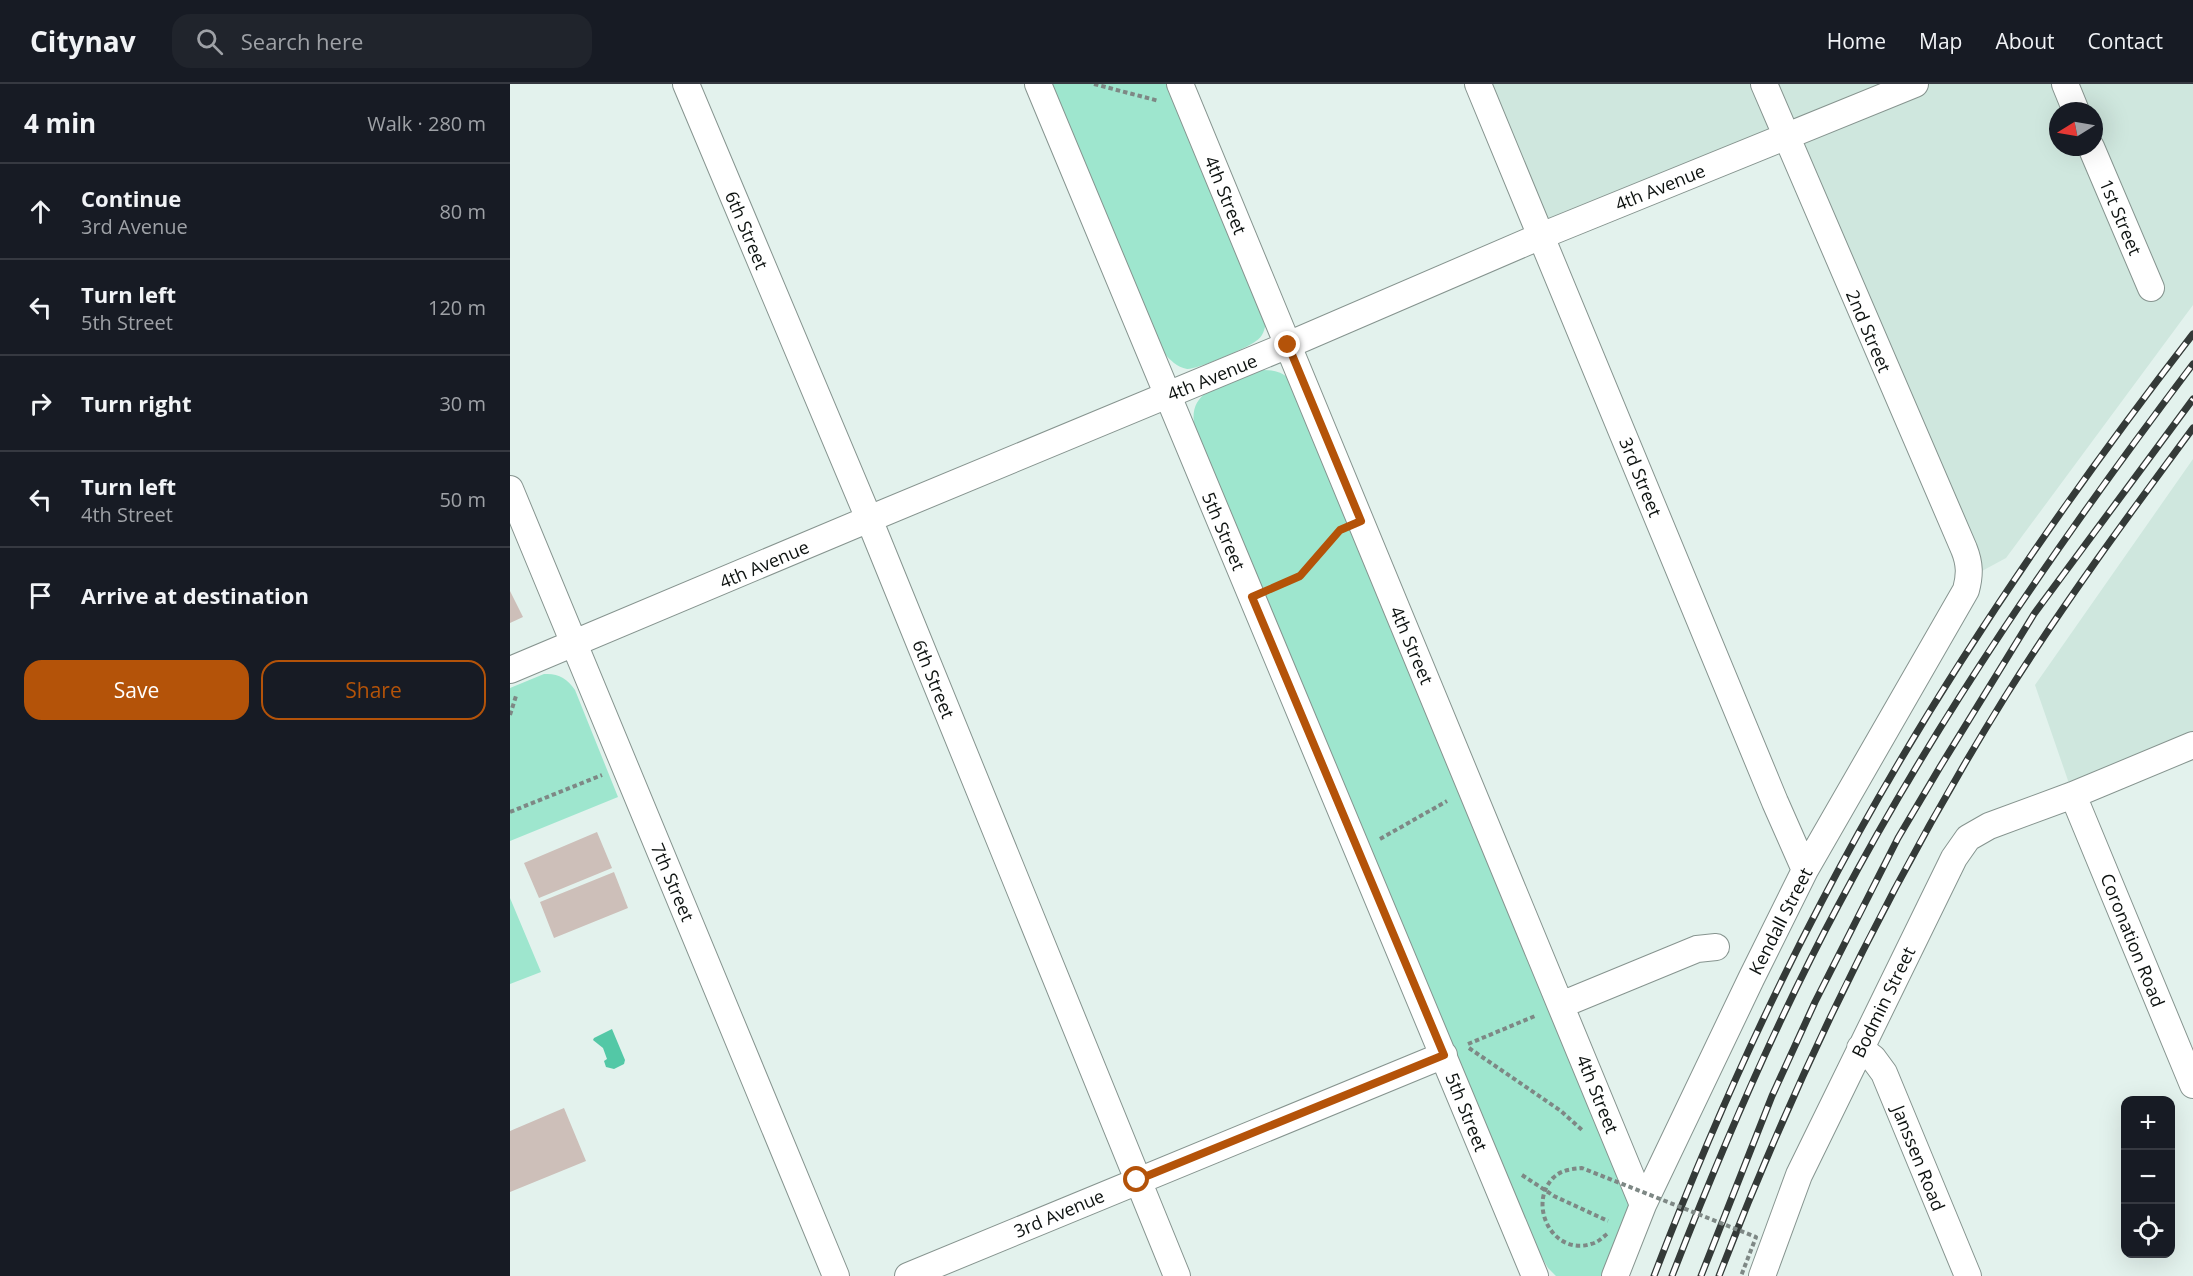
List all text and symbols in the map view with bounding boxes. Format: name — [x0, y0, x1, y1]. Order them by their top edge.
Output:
search box — [172, 14, 592, 68]
text: Citynav — [30, 22, 136, 60]
icon: search — [193, 25, 226, 58]
text: Search here — [241, 26, 363, 56]
text: Home — [1827, 27, 1886, 55]
text: Map — [1919, 27, 1962, 55]
text: About — [1995, 27, 2055, 55]
text: Contact — [2088, 27, 2163, 55]
north arrow — [2049, 102, 2103, 156]
text: 4 min — [24, 105, 96, 141]
text: Walk · 280 m — [367, 110, 486, 137]
street label: 4th Street — [1199, 152, 1253, 238]
street label: 4th Avenue — [1611, 158, 1709, 216]
street label: 1st Street — [2094, 175, 2148, 259]
text: Continue — [81, 183, 181, 213]
street label: 6th Street — [720, 187, 774, 273]
icon: ahead — [24, 195, 57, 228]
text: 80 m — [439, 198, 486, 225]
text: 3rd Avenue — [81, 213, 188, 240]
text: Turn left — [81, 279, 176, 309]
street label: 2nd Street — [1841, 286, 1897, 376]
icon: left — [24, 291, 57, 324]
text: 120 m — [428, 294, 486, 321]
text: 5th Street — [81, 309, 173, 336]
route end — [1274, 331, 1300, 357]
street label: 4th Avenue — [1163, 348, 1261, 406]
icon: right — [24, 387, 57, 420]
text: Turn right — [81, 388, 192, 418]
text: 30 m — [439, 390, 486, 417]
street label: 3rd Street — [1614, 434, 1668, 520]
text: Turn left — [81, 471, 176, 501]
icon: left — [24, 483, 57, 516]
text: 50 m — [439, 486, 486, 513]
street label: 5th Street — [1197, 488, 1251, 574]
text: 4th Street — [81, 501, 173, 528]
street label: 4th Avenue — [716, 534, 812, 594]
icon: arrive — [24, 579, 57, 612]
text: Arrive at destination — [81, 580, 309, 610]
street label: 4th Street — [1385, 602, 1439, 688]
street label: 6th Street — [907, 636, 961, 722]
button: Save — [24, 660, 249, 720]
button: Share — [261, 660, 486, 720]
street label: 7th Street — [646, 839, 700, 925]
street label: Kendall Street — [1743, 863, 1817, 979]
street label: Coronation Road — [2095, 870, 2171, 1010]
street label: Bodmin Street — [1846, 943, 1920, 1061]
street label: 4th Street — [1571, 1051, 1625, 1137]
street label: 5th Street — [1440, 1069, 1494, 1155]
map controls — [2121, 1096, 2175, 1258]
button: + — [2121, 1096, 2175, 1150]
street label: Janssen Road — [1886, 1100, 1951, 1214]
button: − — [2121, 1150, 2175, 1204]
route start — [1123, 1166, 1149, 1192]
street label: 3rd Avenue — [1010, 1183, 1108, 1243]
button: locate — [2121, 1204, 2175, 1258]

